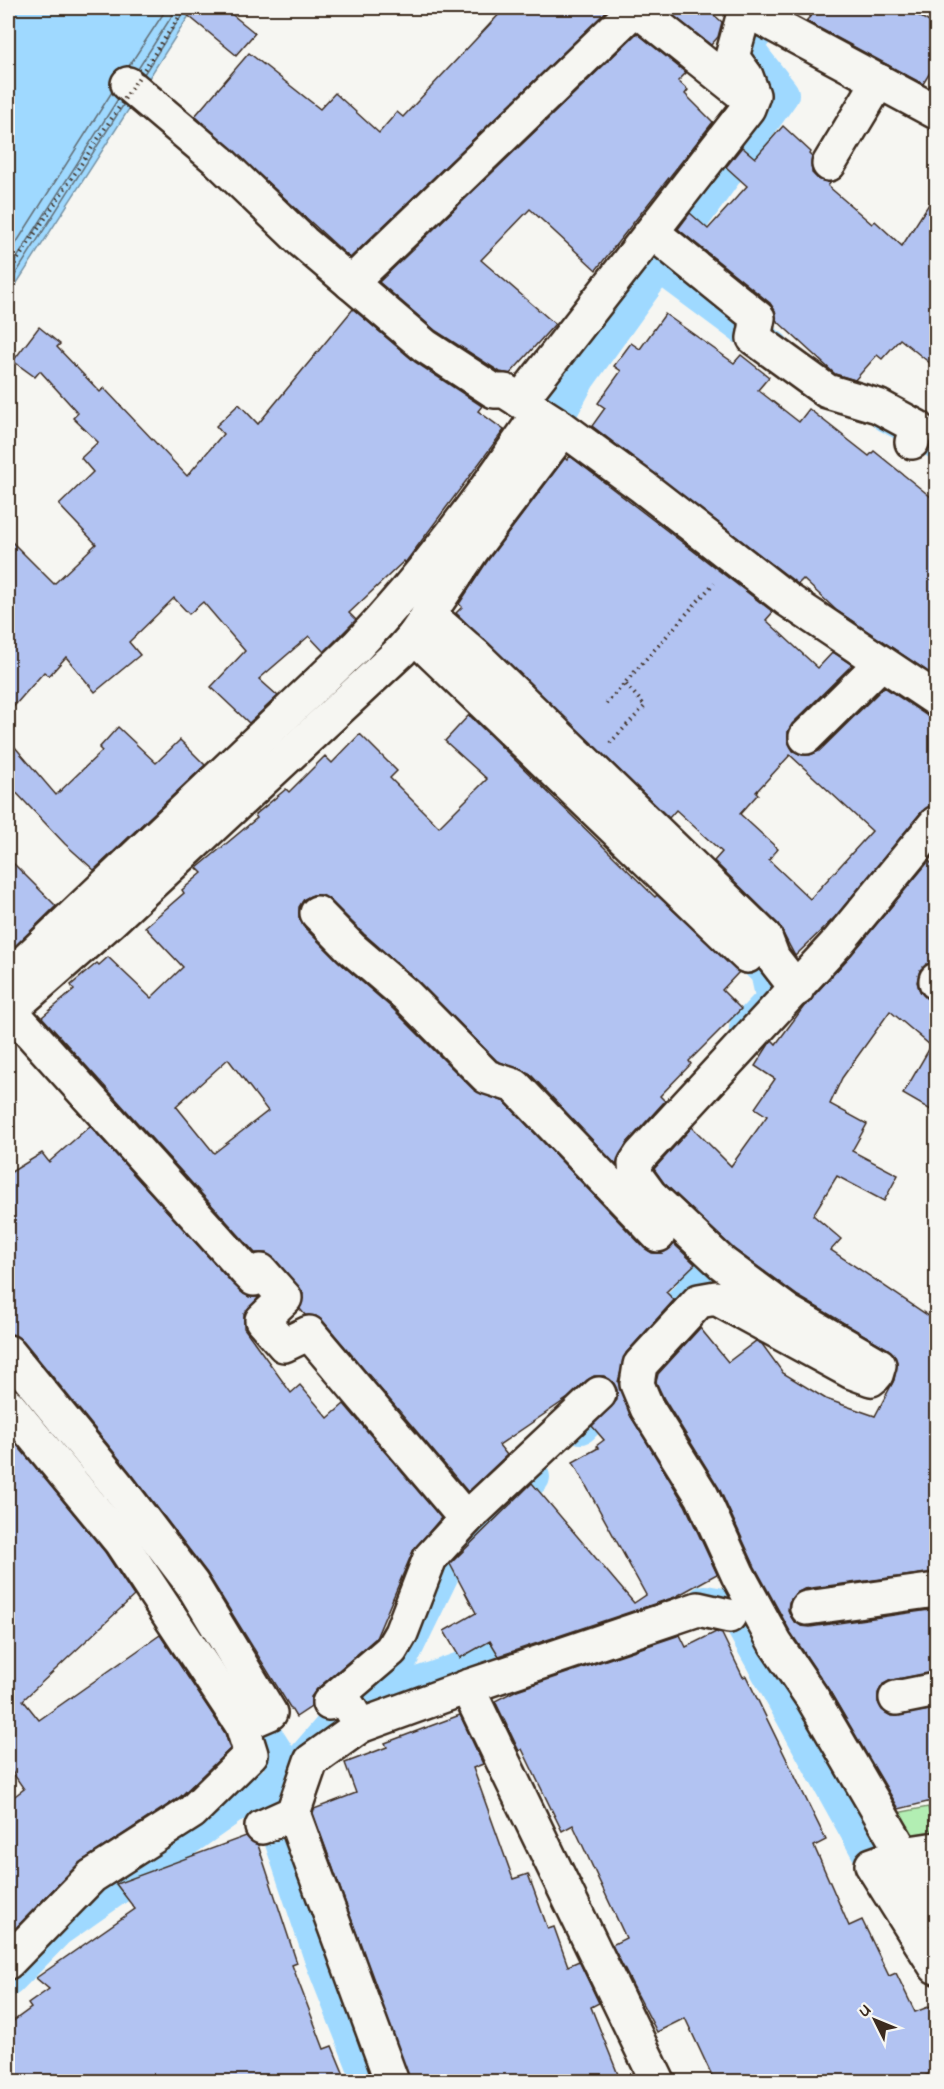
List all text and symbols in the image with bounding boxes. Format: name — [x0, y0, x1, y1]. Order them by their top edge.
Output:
north arrow — [845, 1990, 905, 2050]
text: U — [854, 2000, 876, 2021]

